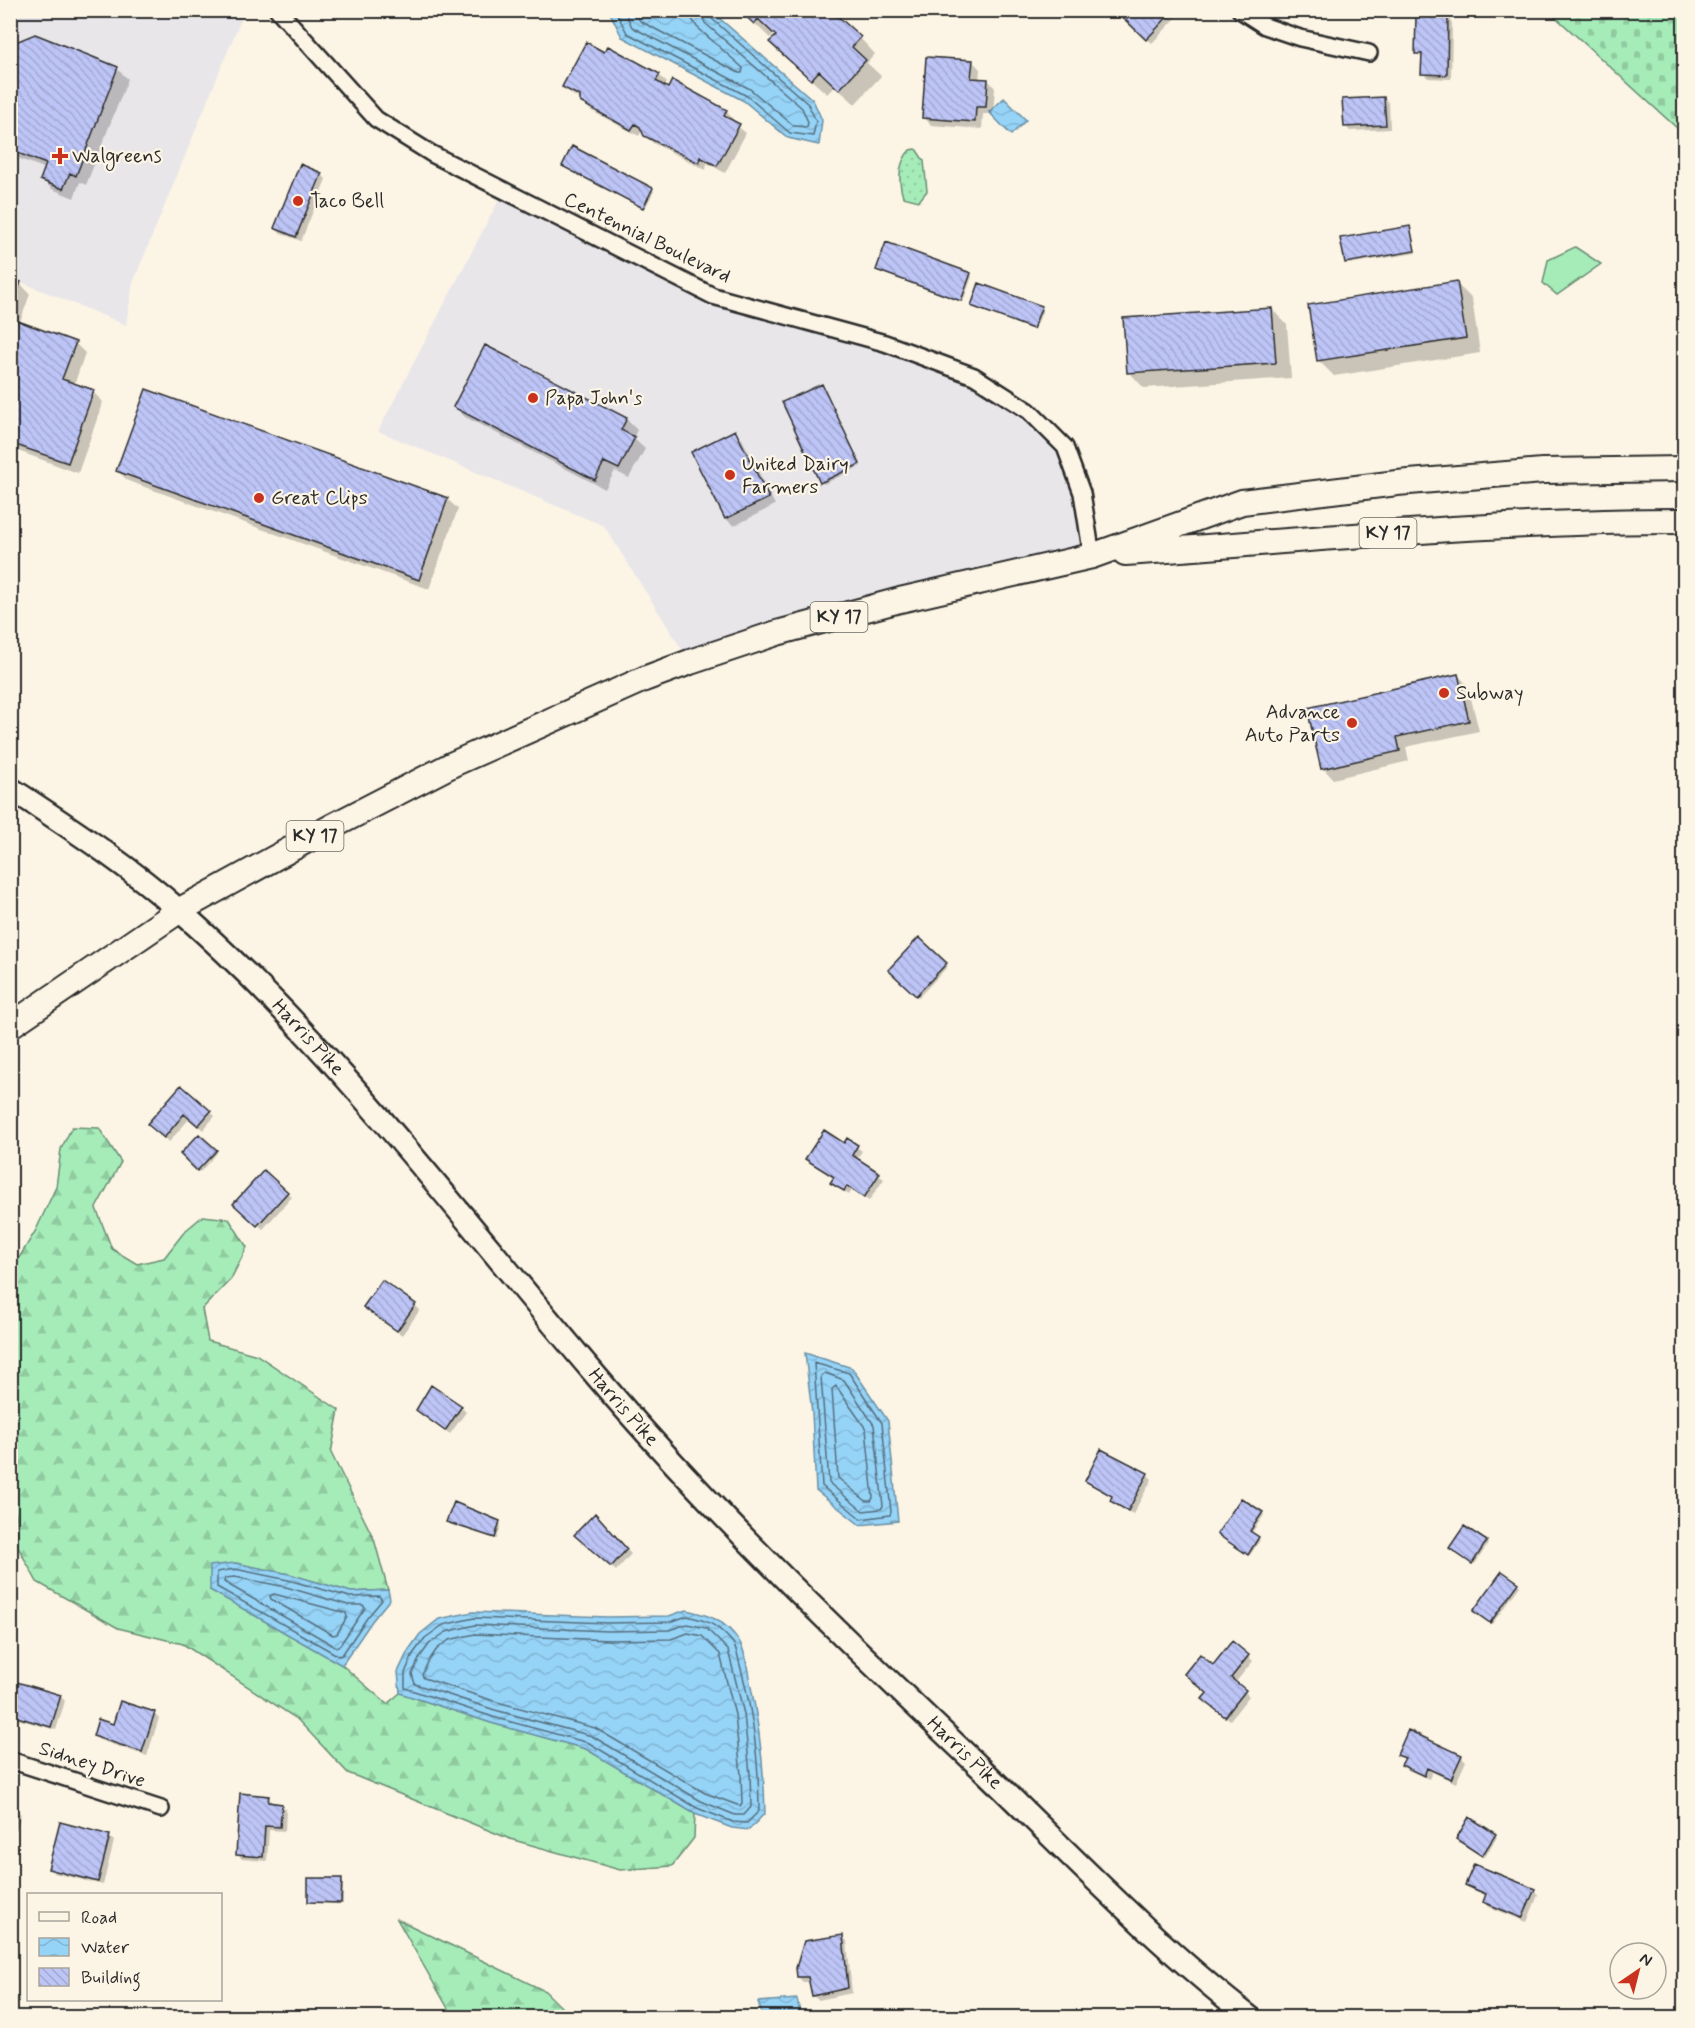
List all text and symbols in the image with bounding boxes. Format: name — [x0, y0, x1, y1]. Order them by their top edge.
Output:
place label: Walgreens — [72, 143, 162, 171]
marker: Walgreens — [53, 149, 67, 163]
street label: Centennial Boulevard — [559, 186, 735, 290]
place label: Taco Bell — [310, 188, 384, 215]
marker: Taco Bell — [291, 194, 305, 208]
place label: Papa John's — [545, 385, 642, 412]
marker: Papa John's — [526, 391, 540, 405]
place label: United Dairy Farmers — [742, 451, 849, 501]
marker: United Dairy Farmers — [723, 468, 737, 482]
place label: Great Clips — [271, 485, 368, 512]
marker: Great Clips — [252, 491, 266, 505]
road number: KY 17 — [1360, 518, 1416, 548]
road number: KY 17 — [810, 602, 868, 632]
place label: Subway — [1456, 680, 1523, 707]
marker: Subway — [1437, 686, 1451, 700]
place label: Advance Auto Parts — [1245, 699, 1340, 749]
marker: Advance Auto Parts — [1345, 716, 1359, 730]
road number: KY 17 — [286, 821, 344, 851]
street label: Harris Pike — [266, 993, 351, 1082]
street label: Harris Pike — [582, 1362, 665, 1452]
street label: Harris Pike — [921, 1710, 1009, 1796]
street label: Sidney Drive — [35, 1735, 149, 1795]
legend — [27, 1893, 222, 2001]
text: Road — [81, 1906, 117, 1930]
text: Water — [81, 1936, 130, 1960]
north arrow — [1608, 1941, 1668, 2001]
text: N — [1635, 1948, 1656, 1972]
text: Building — [81, 1966, 141, 1992]

